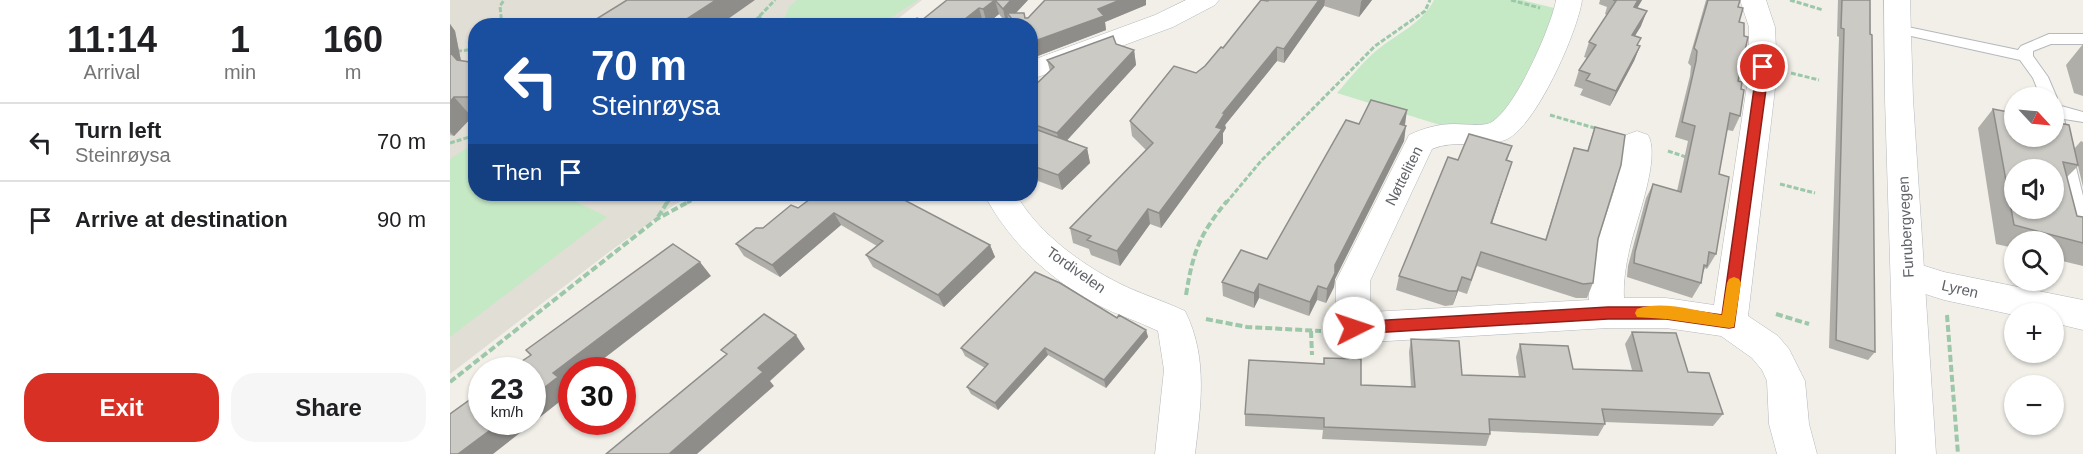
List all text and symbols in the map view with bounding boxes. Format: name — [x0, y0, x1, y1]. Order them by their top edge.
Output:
text: 11:14 — [67, 19, 157, 60]
text: 1 — [230, 19, 250, 60]
text: 160 — [323, 19, 383, 60]
pin — [1737, 41, 1788, 92]
icon: left — [492, 42, 570, 120]
text: 70 m — [591, 42, 687, 89]
icon: arrive — [1746, 50, 1779, 83]
text: Arrival — [84, 61, 140, 83]
text: min — [224, 61, 256, 83]
text: m — [345, 61, 361, 83]
north arrow — [2004, 87, 2064, 147]
map controls — [2004, 87, 2064, 435]
text: Steinrøysa — [591, 91, 720, 121]
text: Turn left — [75, 118, 161, 143]
icon: left — [24, 126, 57, 159]
text: 70 m — [377, 129, 426, 154]
street label: Nøtteliten — [1381, 143, 1426, 208]
text: Steinrøysa — [75, 144, 171, 166]
icon: arrive — [554, 156, 587, 189]
button: sound — [2004, 159, 2064, 219]
text: Then — [492, 160, 542, 185]
street label: Furubergvegen — [1894, 176, 1917, 278]
icon: arrive — [24, 204, 57, 237]
text: Arrive at destination — [75, 207, 288, 232]
text: 90 m — [377, 207, 426, 232]
button: search — [2004, 231, 2064, 291]
street label: Tordivelen — [1043, 243, 1109, 296]
street label: Lyren — [1940, 276, 1980, 301]
position arrow — [1322, 296, 1386, 360]
button: + — [2004, 303, 2064, 363]
speed limit sign: 30 — [558, 357, 636, 435]
text: 23 — [490, 372, 524, 405]
button: Exit — [24, 373, 219, 442]
button: Share — [231, 373, 426, 442]
button: − — [2004, 375, 2064, 435]
text: km/h — [491, 403, 523, 420]

